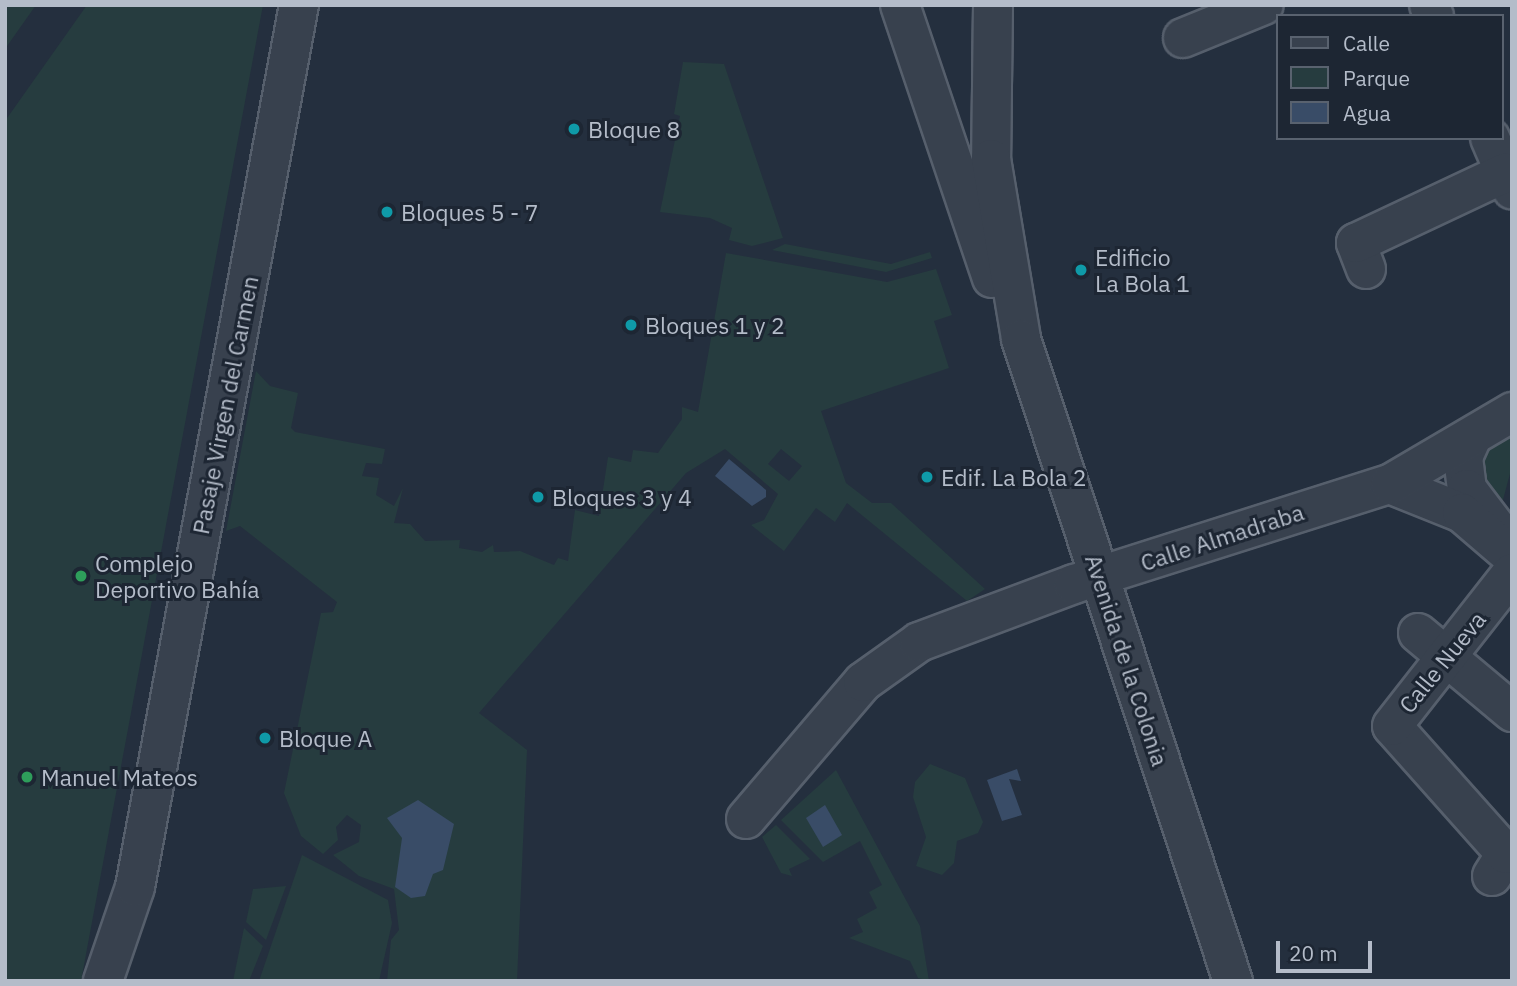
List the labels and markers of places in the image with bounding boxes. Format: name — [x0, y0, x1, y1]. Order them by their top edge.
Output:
place label: Bloque 8 — [588, 115, 680, 143]
marker: Bloque 8 — [566, 121, 582, 137]
place label: Bloques 5 - 7 — [401, 198, 538, 226]
marker: Bloques 5 - 7 — [379, 204, 395, 220]
place label: Edificio La Bola 1 — [1095, 243, 1190, 297]
marker: Edificio La Bola 1 — [1073, 262, 1089, 278]
place label: Bloques 1 y 2 — [645, 311, 785, 339]
marker: Bloques 1 y 2 — [623, 317, 639, 333]
place label: Edif. La Bola 2 — [941, 463, 1087, 491]
marker: Edif. La Bola 2 — [919, 469, 935, 485]
place label: Bloques 3 y 4 — [552, 483, 692, 511]
marker: Bloques 3 y 4 — [530, 489, 546, 505]
place label: Complejo Deportivo Bahía — [95, 549, 259, 603]
marker: Complejo Deportivo Bahía — [73, 568, 89, 584]
place label: Bloque A — [279, 724, 372, 752]
marker: Bloque A — [257, 730, 273, 746]
place label: Manuel Mateos — [41, 763, 198, 791]
marker: Manuel Mateos — [19, 769, 35, 785]

